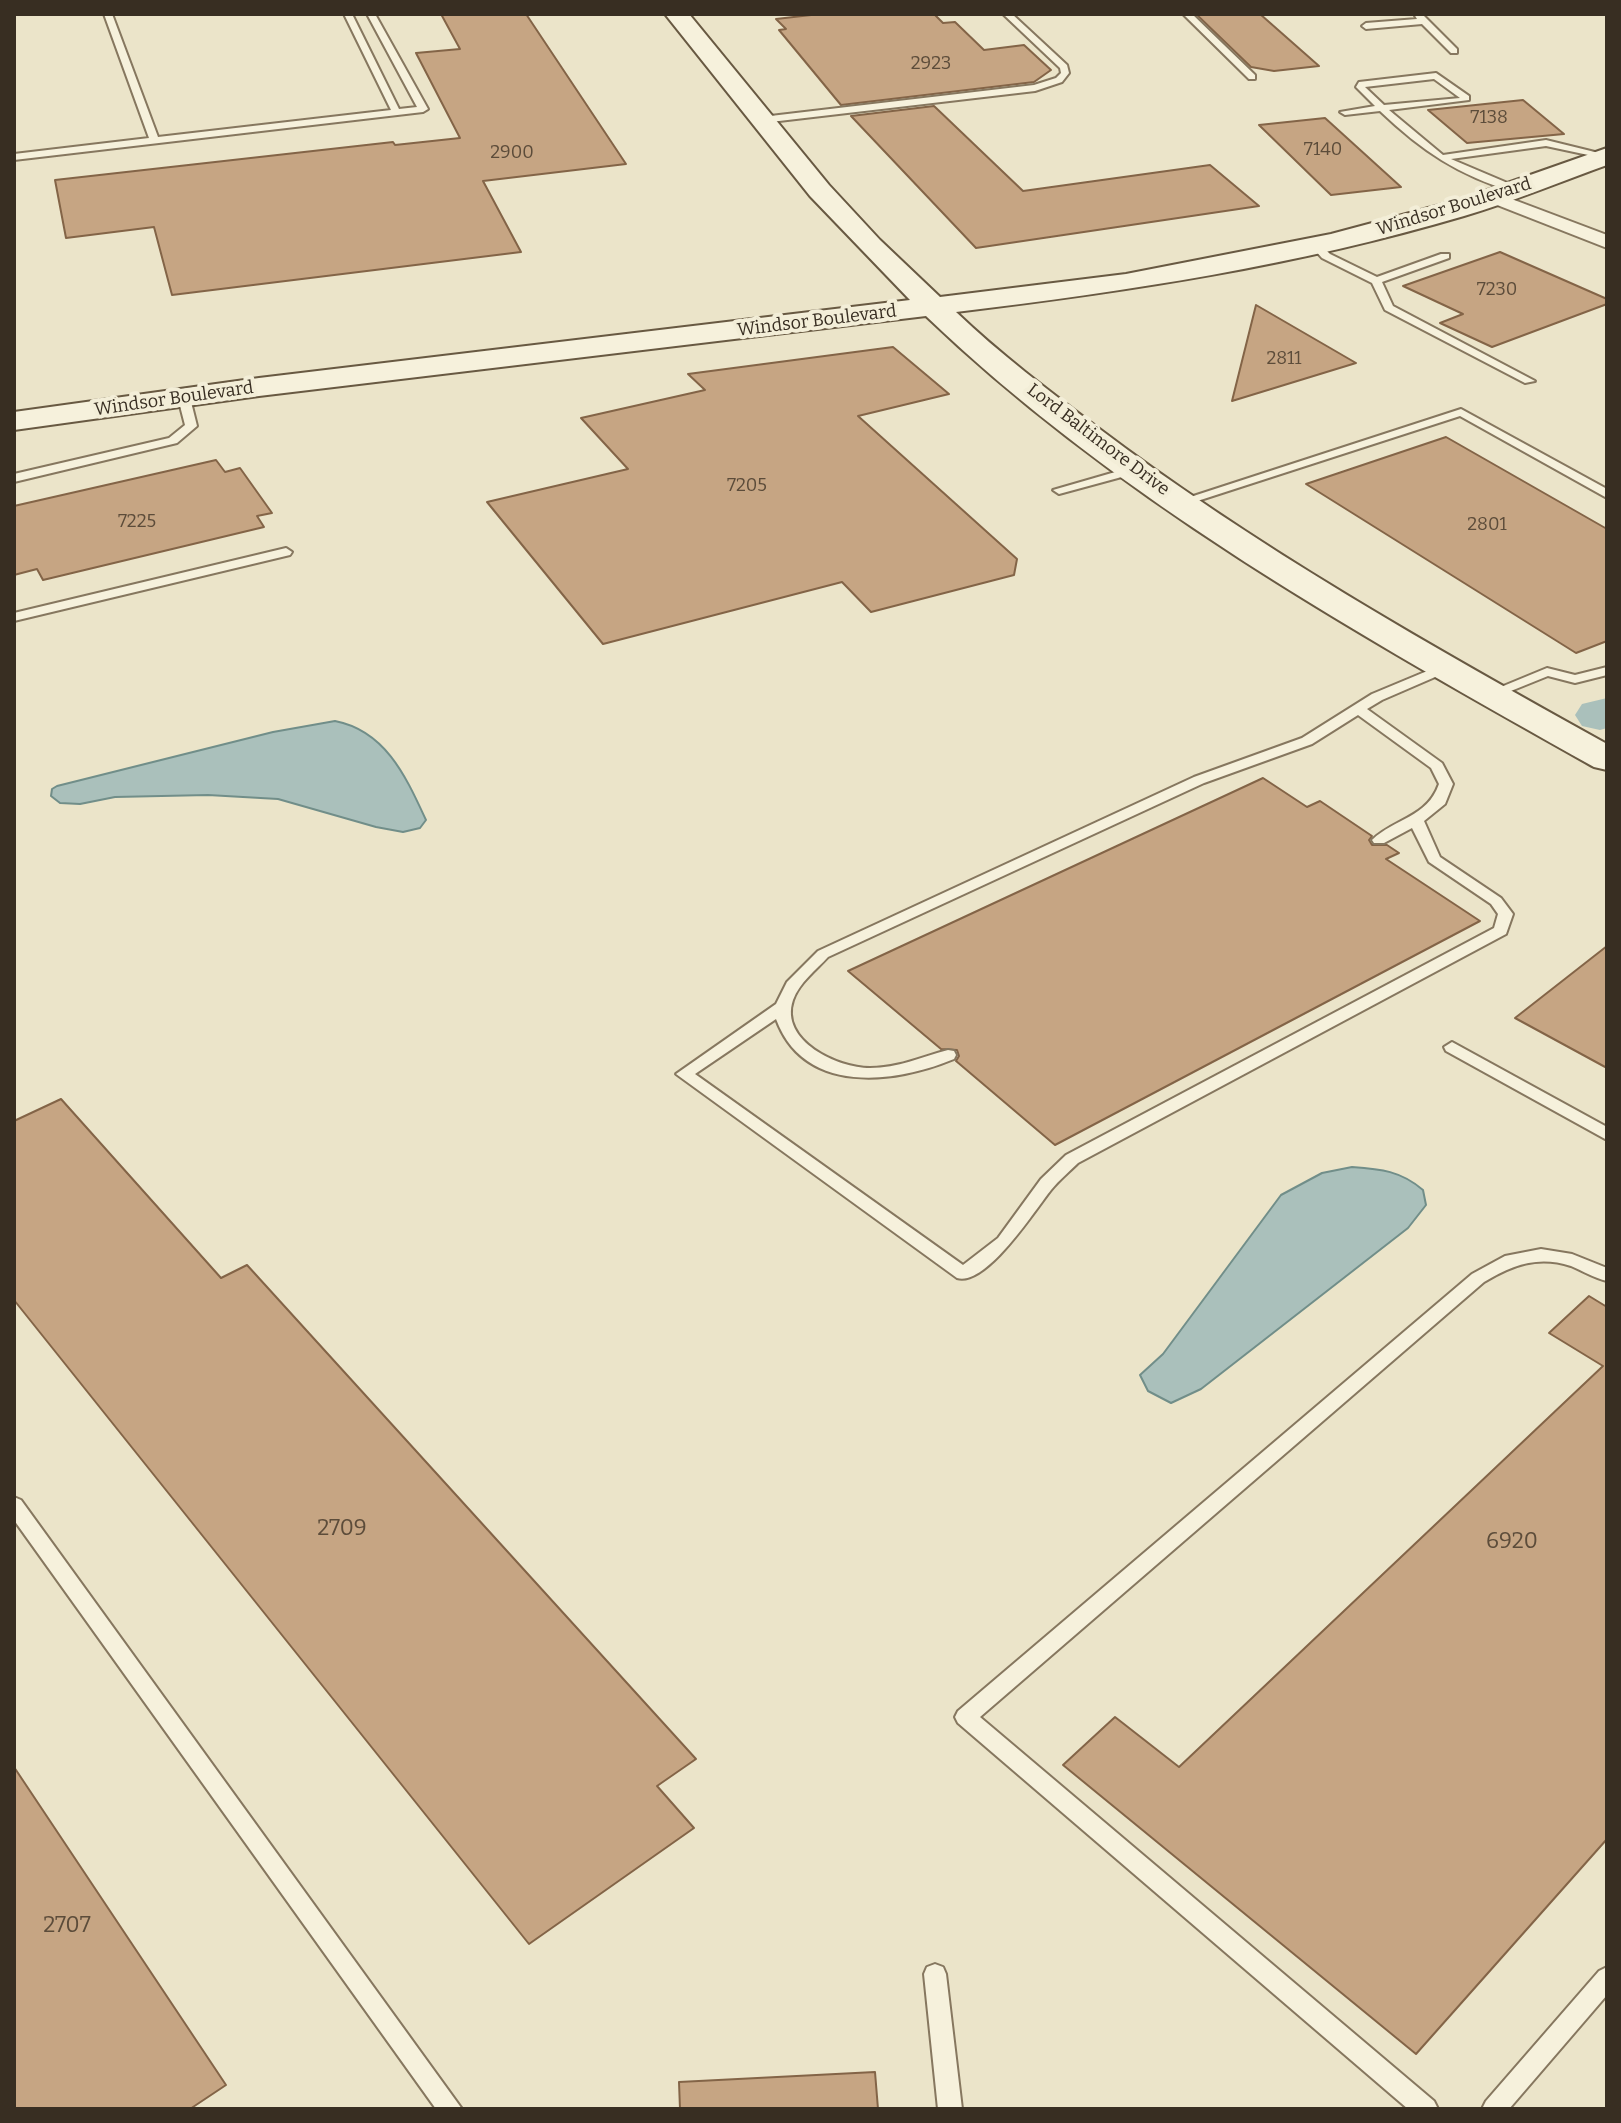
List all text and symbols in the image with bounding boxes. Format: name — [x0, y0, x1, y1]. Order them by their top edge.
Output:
house number: 2923 — [911, 53, 951, 75]
house number: 7138 — [1470, 107, 1508, 129]
house number: 7140 — [1304, 139, 1342, 161]
house number: 2900 — [490, 142, 534, 164]
street label: Windsor Boulevard — [1374, 173, 1534, 241]
house number: 7230 — [1477, 279, 1517, 301]
street label: Windsor Boulevard — [736, 301, 898, 341]
house number: 2811 — [1266, 348, 1302, 370]
street label: Windsor Boulevard — [93, 377, 255, 421]
street label: Lord Baltimore Drive — [1022, 379, 1174, 501]
house number: 7205 — [727, 475, 767, 497]
house number: 7225 — [118, 511, 156, 533]
house number: 2801 — [1467, 514, 1507, 536]
house number: 2709 — [317, 1516, 367, 1542]
house number: 6920 — [1486, 1529, 1538, 1555]
house number: 2707 — [43, 1913, 91, 1939]

